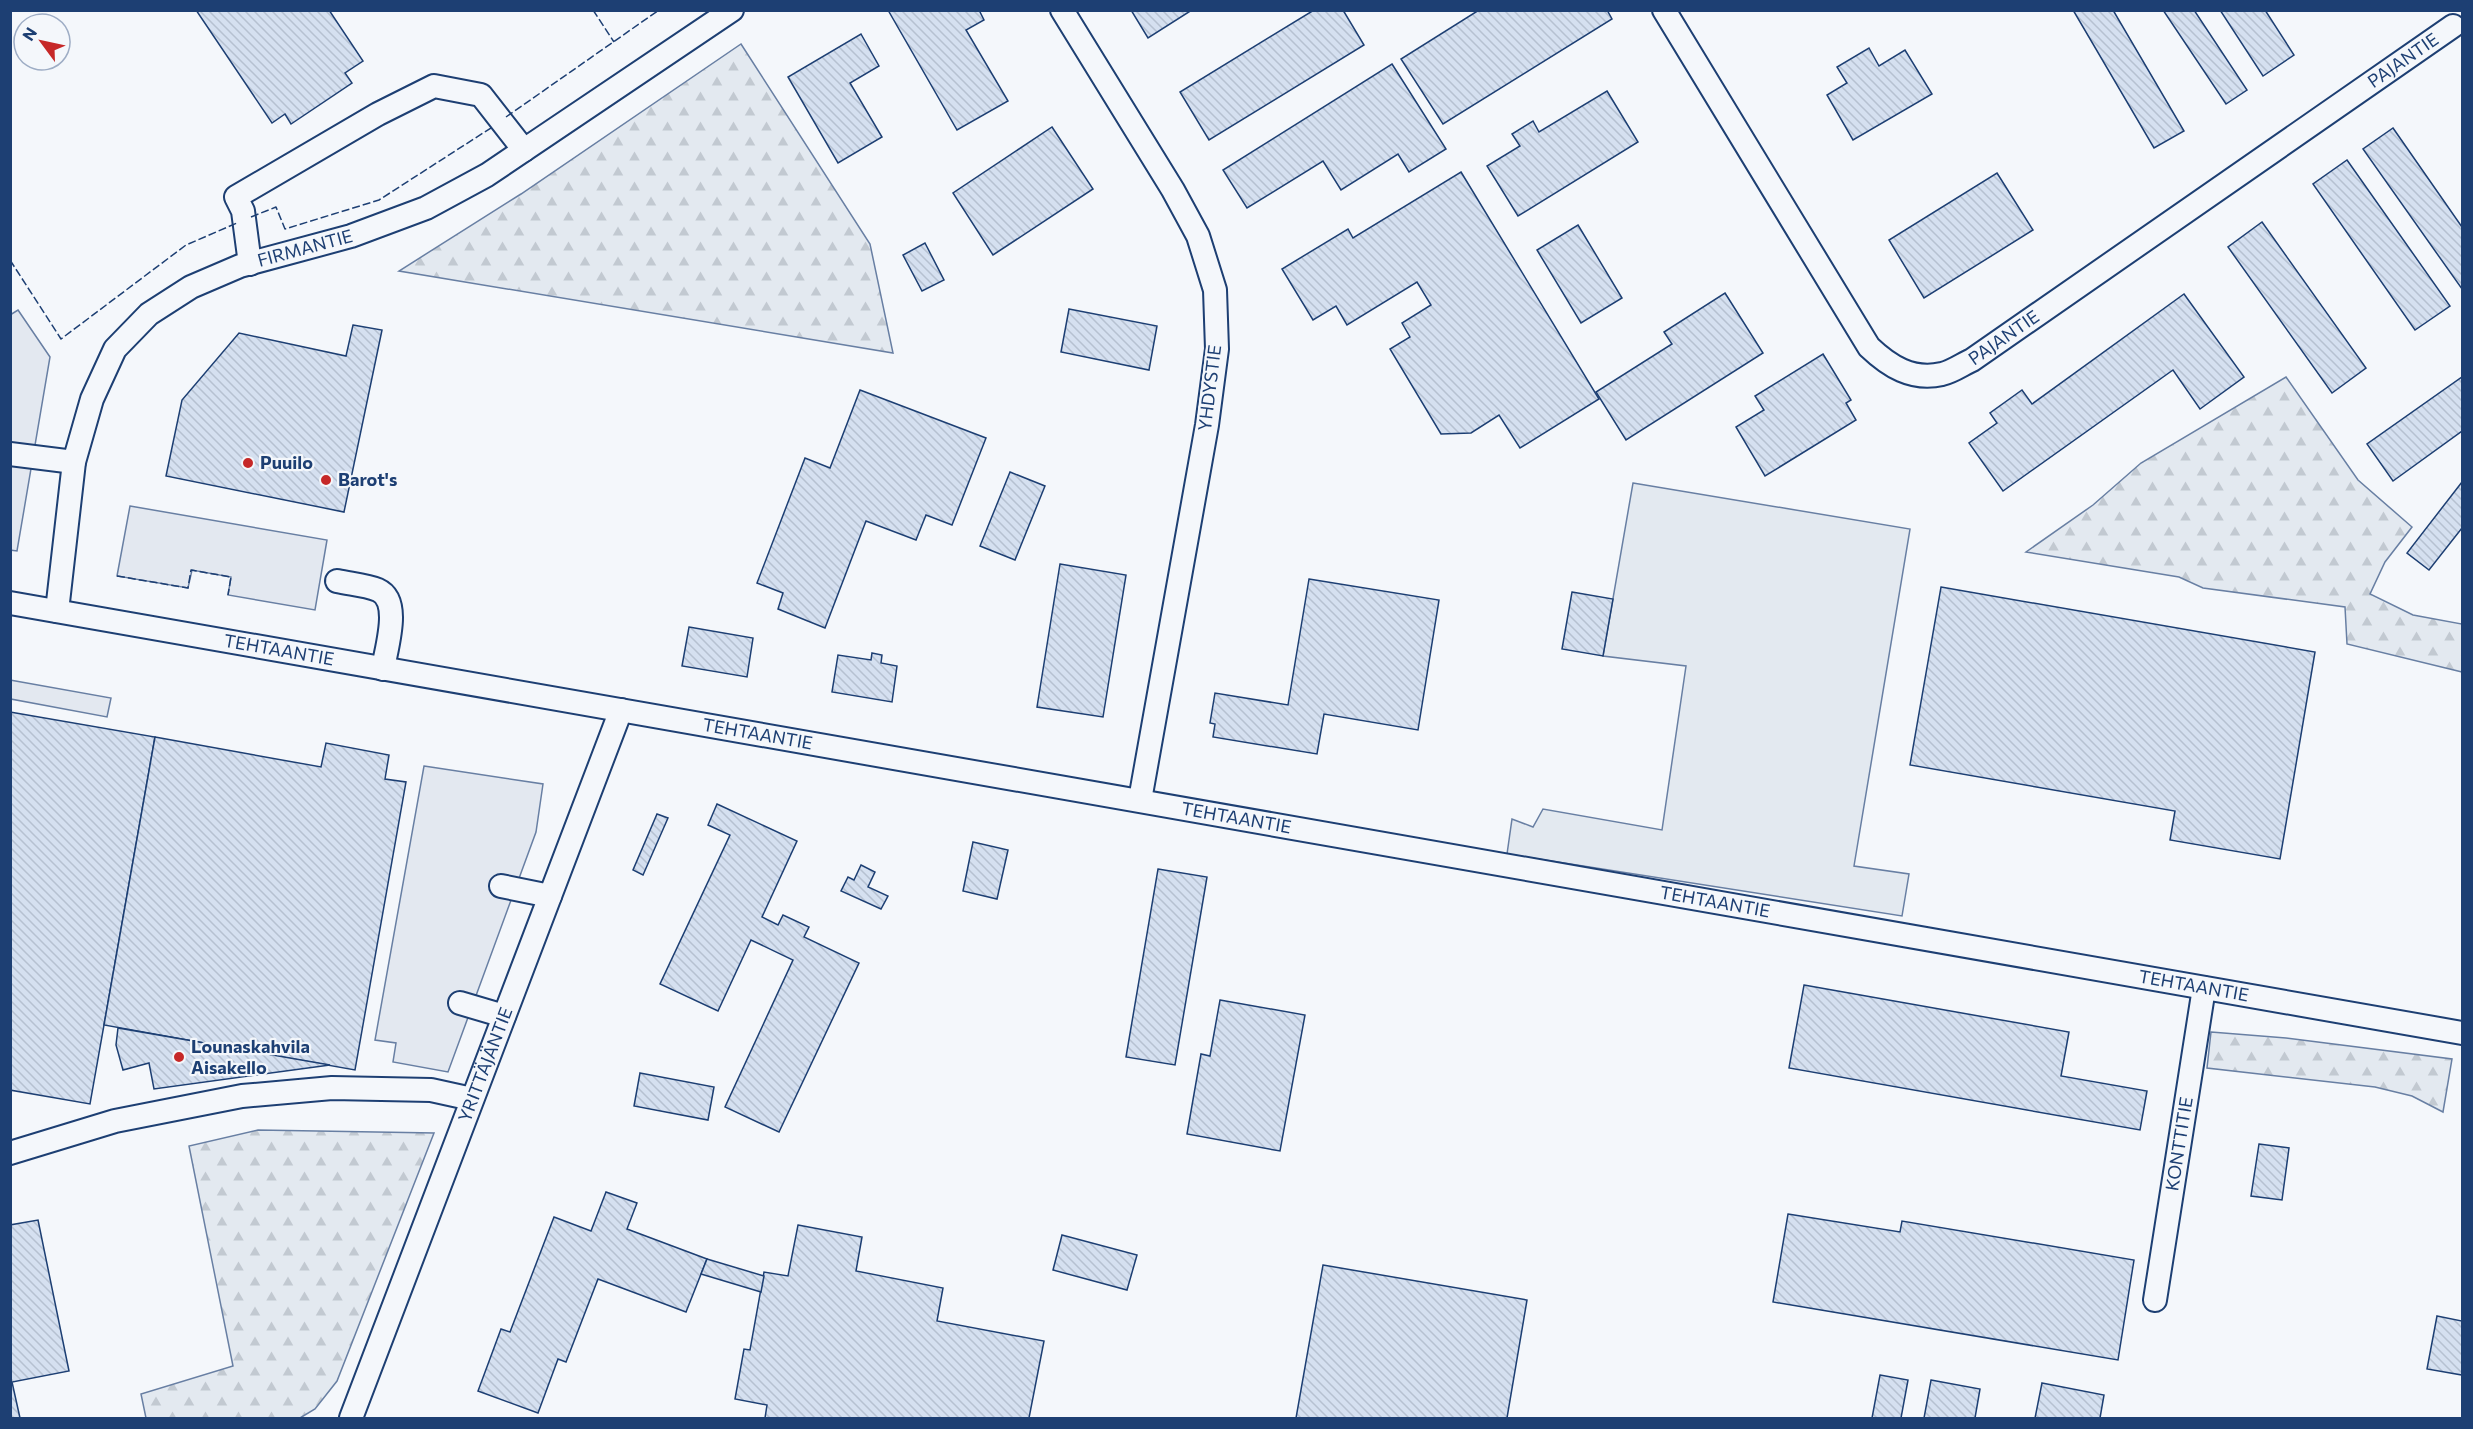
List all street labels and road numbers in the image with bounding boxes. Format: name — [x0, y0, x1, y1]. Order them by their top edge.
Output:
street label: PAJANTIE — [2363, 28, 2442, 92]
street label: FIRMANTIE — [255, 224, 355, 271]
street label: PAJANTIE — [1964, 305, 2043, 369]
street label: YHDYSTIE — [1193, 344, 1225, 432]
street label: TEHTAANTIE — [222, 629, 336, 670]
street label: TEHTAANTIE — [701, 713, 815, 754]
street label: TEHTAANTIE — [1180, 797, 1293, 838]
street label: TEHTAANTIE — [1658, 881, 1772, 921]
street label: TEHTAANTIE — [2137, 965, 2251, 1005]
street label: YRITTÄJÄNTIE — [453, 1004, 517, 1125]
street label: KONTTITIE — [2160, 1095, 2197, 1192]

